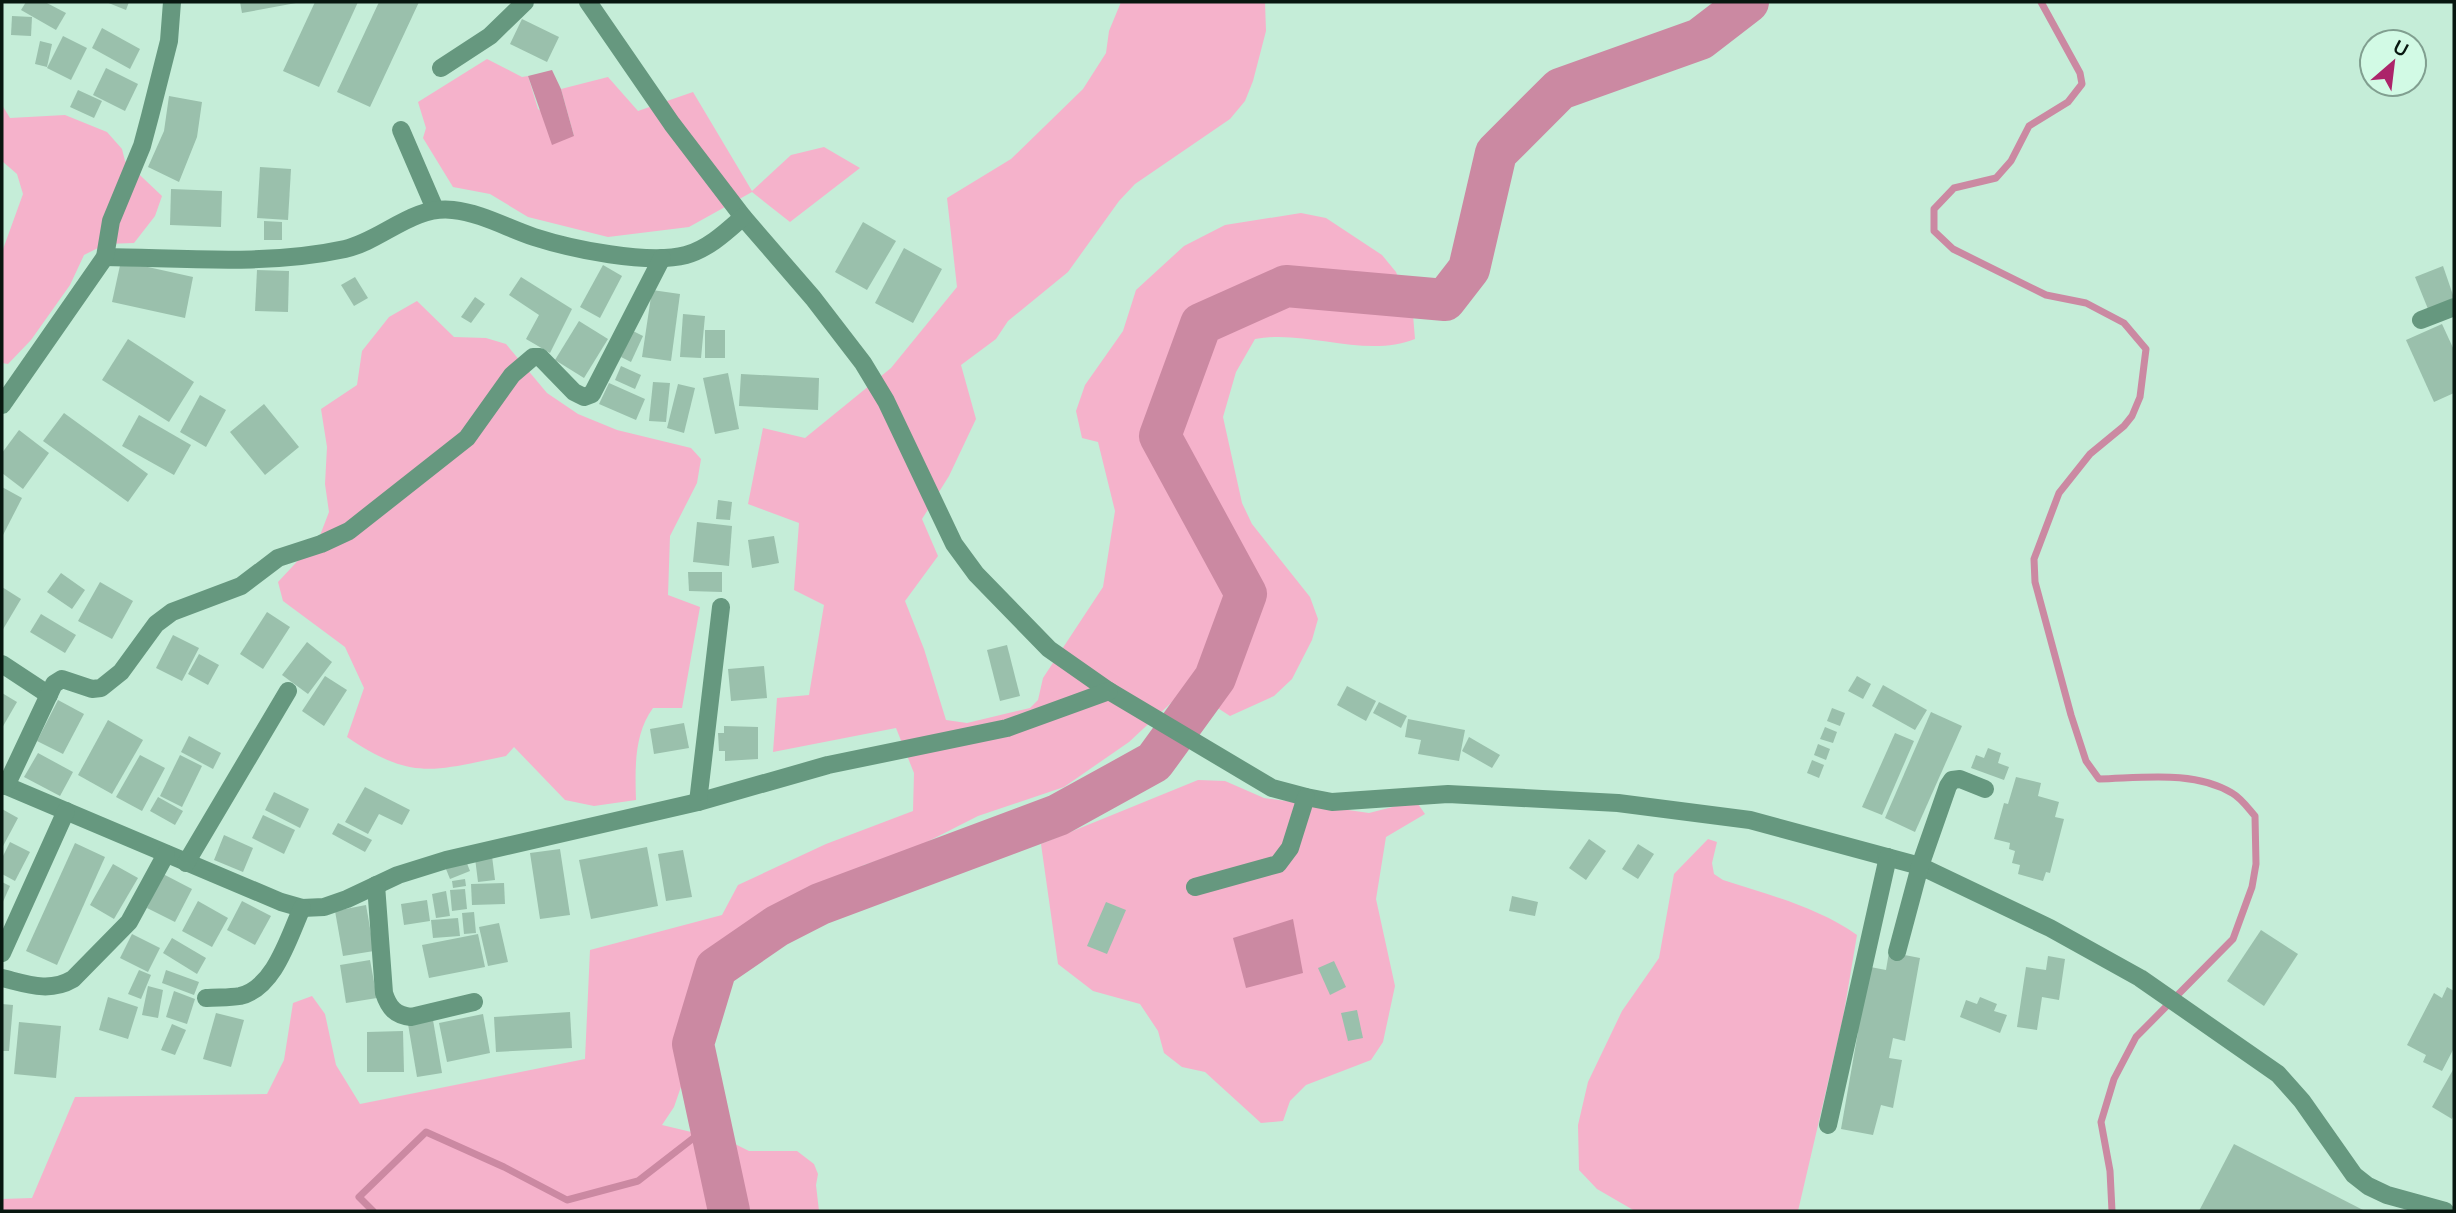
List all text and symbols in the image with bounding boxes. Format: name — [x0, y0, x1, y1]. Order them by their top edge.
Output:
north arrow — [2358, 28, 2428, 98]
text: U — [2388, 34, 2413, 64]

